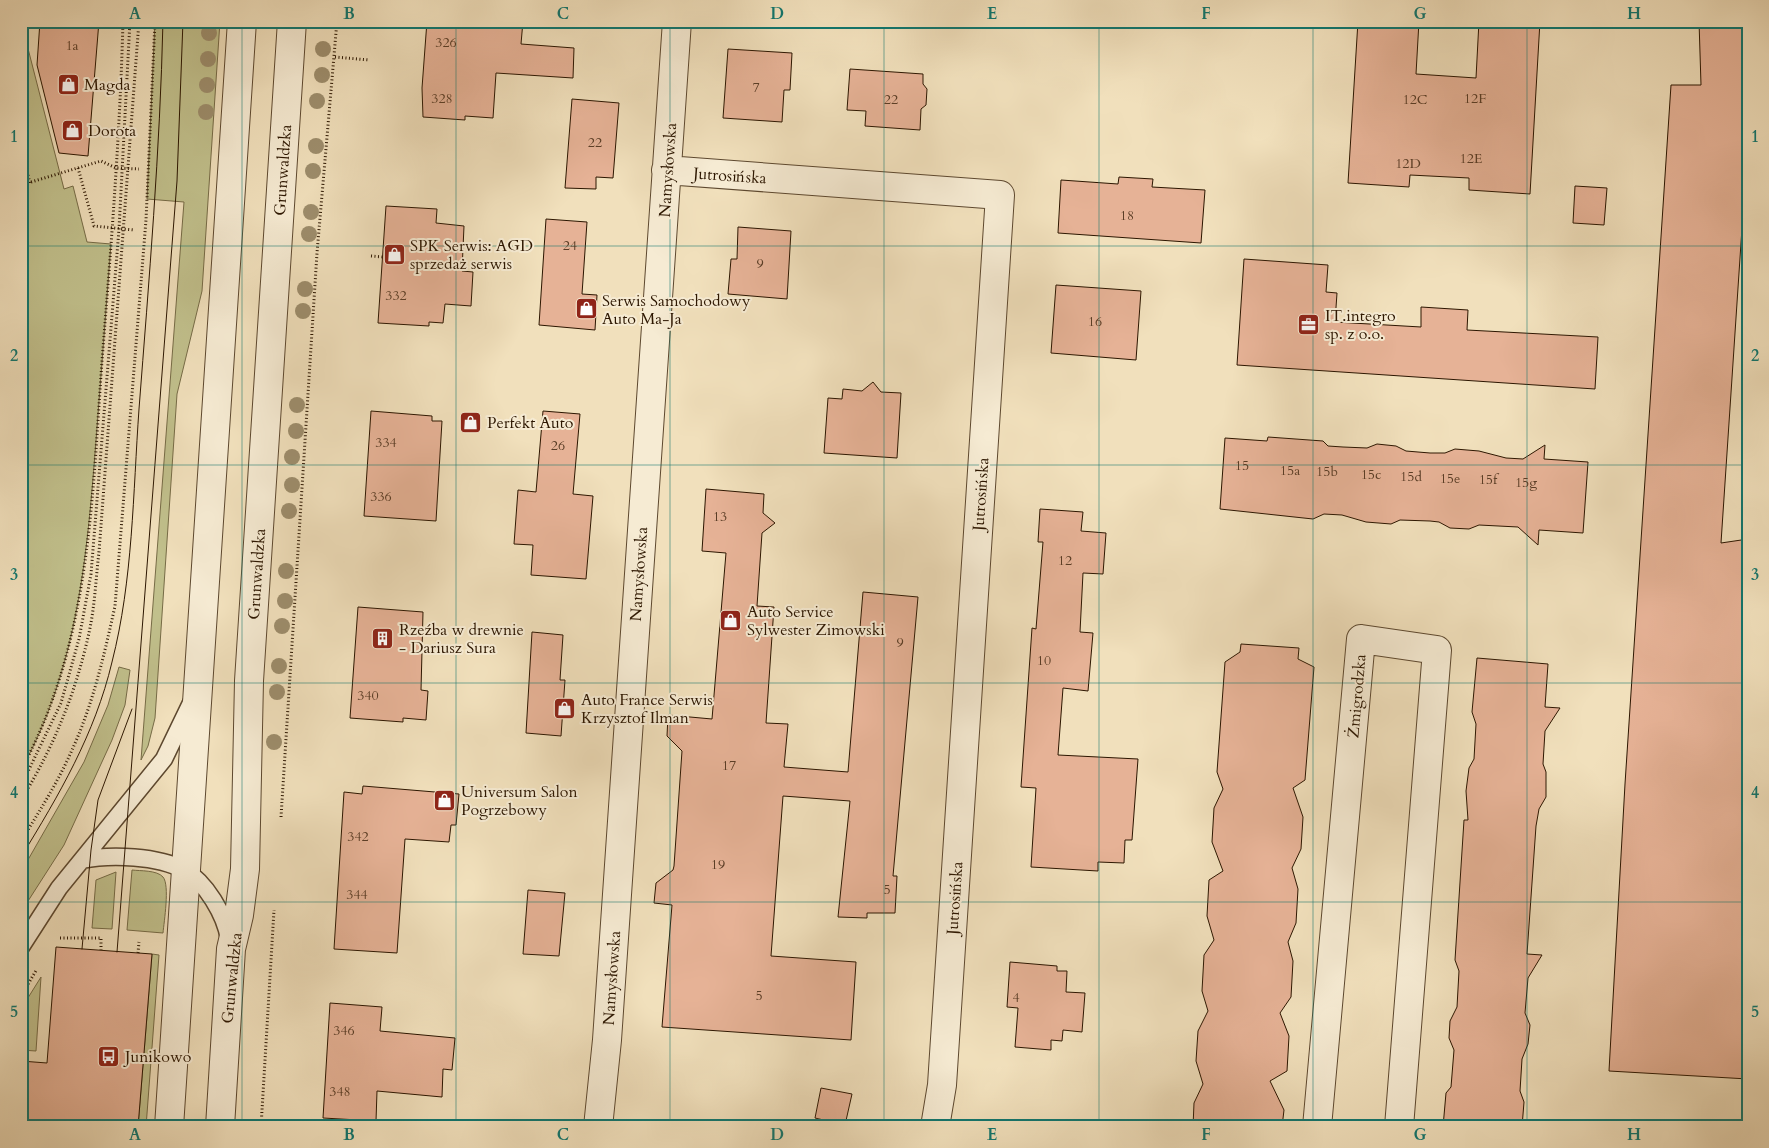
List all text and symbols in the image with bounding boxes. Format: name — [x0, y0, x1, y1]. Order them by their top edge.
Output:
text: A — [129, 3, 141, 25]
text: B — [343, 3, 355, 25]
text: C — [557, 3, 569, 25]
text: D — [770, 3, 784, 25]
text: E — [987, 3, 997, 25]
text: F — [1201, 3, 1211, 25]
text: G — [1413, 3, 1427, 25]
text: H — [1627, 3, 1641, 25]
house number: 326 — [435, 33, 457, 52]
house number: 1a — [65, 36, 79, 55]
shop icon: Magda — [56, 72, 80, 96]
place label: Magda — [84, 74, 130, 96]
house number: 7 — [752, 78, 760, 97]
house number: 328 — [431, 89, 453, 108]
house number: 12F — [1464, 89, 1486, 108]
house number: 22 — [884, 90, 898, 109]
house number: 12C — [1402, 90, 1428, 109]
shop icon: Dorota — [60, 118, 84, 142]
place label: Dorota — [88, 120, 136, 142]
street label: Namysłowska — [654, 122, 682, 218]
street label: Grunwaldzka — [269, 124, 297, 216]
text: 1 — [10, 126, 18, 148]
text: 1 — [1751, 126, 1759, 148]
house number: 22 — [588, 133, 602, 152]
house number: 12E — [1460, 149, 1483, 168]
house number: 12D — [1395, 154, 1421, 173]
street label: Jutrosińska — [690, 162, 767, 190]
house number: 18 — [1120, 206, 1134, 225]
place label: SPK Serwis: AGD sprzedaż serwis — [410, 235, 533, 275]
house number: 24 — [563, 236, 577, 255]
shop icon: SPK Serwis: AGD sprzedaż serwis — [382, 242, 406, 266]
house number: 9 — [756, 254, 764, 273]
house number: 332 — [385, 286, 407, 305]
place label: Serwis Samochodowy Auto Ma-Ja — [602, 290, 751, 330]
shop icon: Serwis Samochodowy Auto Ma-Ja — [574, 297, 598, 321]
place label: IT.integro sp. z o.o. — [1325, 305, 1396, 345]
house number: 16 — [1088, 312, 1102, 331]
office icon: IT.integro sp. z o.o. — [1297, 312, 1321, 336]
text: 2 — [10, 345, 18, 367]
text: 2 — [1751, 345, 1759, 367]
shop icon: Perfekt Auto — [459, 410, 483, 434]
place label: Perfekt Auto — [487, 412, 574, 434]
house number: 334 — [375, 433, 397, 452]
house number: 26 — [551, 436, 565, 455]
house number: 15 — [1235, 456, 1249, 475]
street label: Jutrosińska — [967, 457, 995, 534]
house number: 15a — [1280, 461, 1300, 480]
house number: 15b — [1316, 462, 1338, 481]
house number: 15c — [1361, 465, 1381, 484]
house number: 15d — [1400, 467, 1422, 486]
house number: 15e — [1440, 469, 1460, 488]
house number: 15f — [1479, 470, 1500, 489]
house number: 15g — [1515, 473, 1537, 492]
house number: 336 — [370, 487, 392, 506]
house number: 13 — [713, 507, 727, 526]
street label: Namysłowska — [625, 526, 653, 622]
street label: Grunwaldzka — [243, 528, 271, 620]
house number: 12 — [1058, 551, 1072, 570]
text: 3 — [10, 564, 18, 586]
text: 3 — [1751, 564, 1759, 586]
place label: Auto Service Sylwester Zimowski — [747, 601, 885, 641]
shop icon: Auto Service Sylwester Zimowski — [719, 608, 743, 632]
place label: Rzeźba w drewnie - Dariusz Sura — [399, 619, 524, 659]
building icon: Rzeźba w drewnie - Dariusz Sura — [371, 626, 395, 650]
house number: 9 — [896, 633, 904, 652]
house number: 10 — [1037, 651, 1051, 670]
street label: Żmigrodzka — [1342, 653, 1372, 739]
house number: 340 — [357, 686, 379, 705]
place label: Auto France Serwis Krzysztof Ilman — [581, 689, 713, 729]
shop icon: Auto France Serwis Krzysztof Ilman — [553, 696, 577, 720]
house number: 17 — [722, 756, 736, 775]
place label: Universum Salon Pogrzebowy — [461, 781, 578, 821]
text: 4 — [10, 782, 18, 804]
text: 4 — [1751, 782, 1759, 804]
shop icon: Universum Salon Pogrzebowy — [433, 788, 457, 812]
house number: 342 — [347, 827, 369, 846]
house number: 19 — [711, 855, 725, 874]
street label: Jutrosińska — [941, 861, 969, 938]
house number: 5 — [883, 880, 891, 899]
house number: 344 — [346, 885, 368, 904]
street label: Namysłowska — [598, 930, 626, 1026]
street label: Grunwaldzka — [216, 931, 248, 1025]
house number: 5 — [755, 986, 763, 1005]
house number: 4 — [1012, 988, 1020, 1007]
text: 5 — [10, 1001, 18, 1023]
text: 5 — [1751, 1001, 1759, 1023]
house number: 346 — [333, 1021, 355, 1040]
bus stop icon: Junikowo — [97, 1044, 121, 1068]
place label: Junikowo — [123, 1046, 192, 1068]
house number: 348 — [329, 1082, 351, 1101]
text: A — [129, 1124, 141, 1146]
text: B — [343, 1124, 355, 1146]
text: C — [557, 1124, 569, 1146]
text: D — [770, 1124, 784, 1146]
text: E — [987, 1124, 997, 1146]
text: F — [1201, 1124, 1211, 1146]
text: G — [1413, 1124, 1427, 1146]
text: H — [1627, 1124, 1641, 1146]

